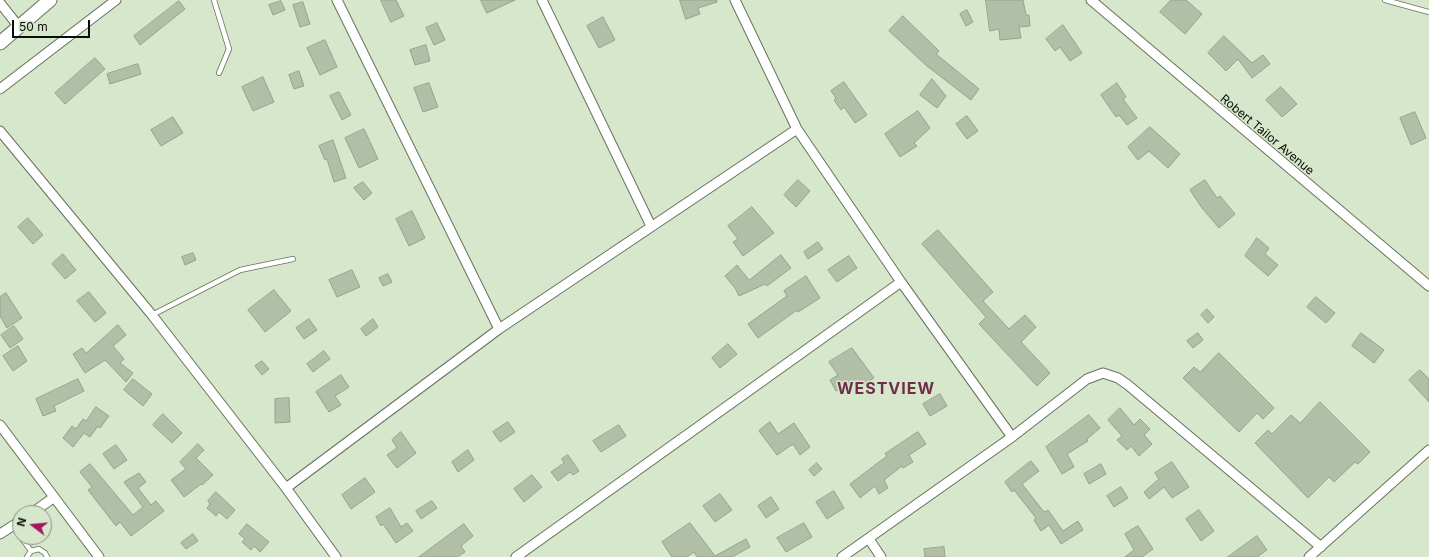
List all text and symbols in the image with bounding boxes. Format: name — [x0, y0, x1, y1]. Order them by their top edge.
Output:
scale bar — [14, 12, 92, 38]
text: 50 m — [19, 19, 48, 34]
street label: Robert Tailor Avenue — [1217, 92, 1317, 178]
district label: WESTVIEW — [837, 379, 935, 399]
north arrow — [12, 505, 52, 545]
text: N — [14, 516, 29, 528]

